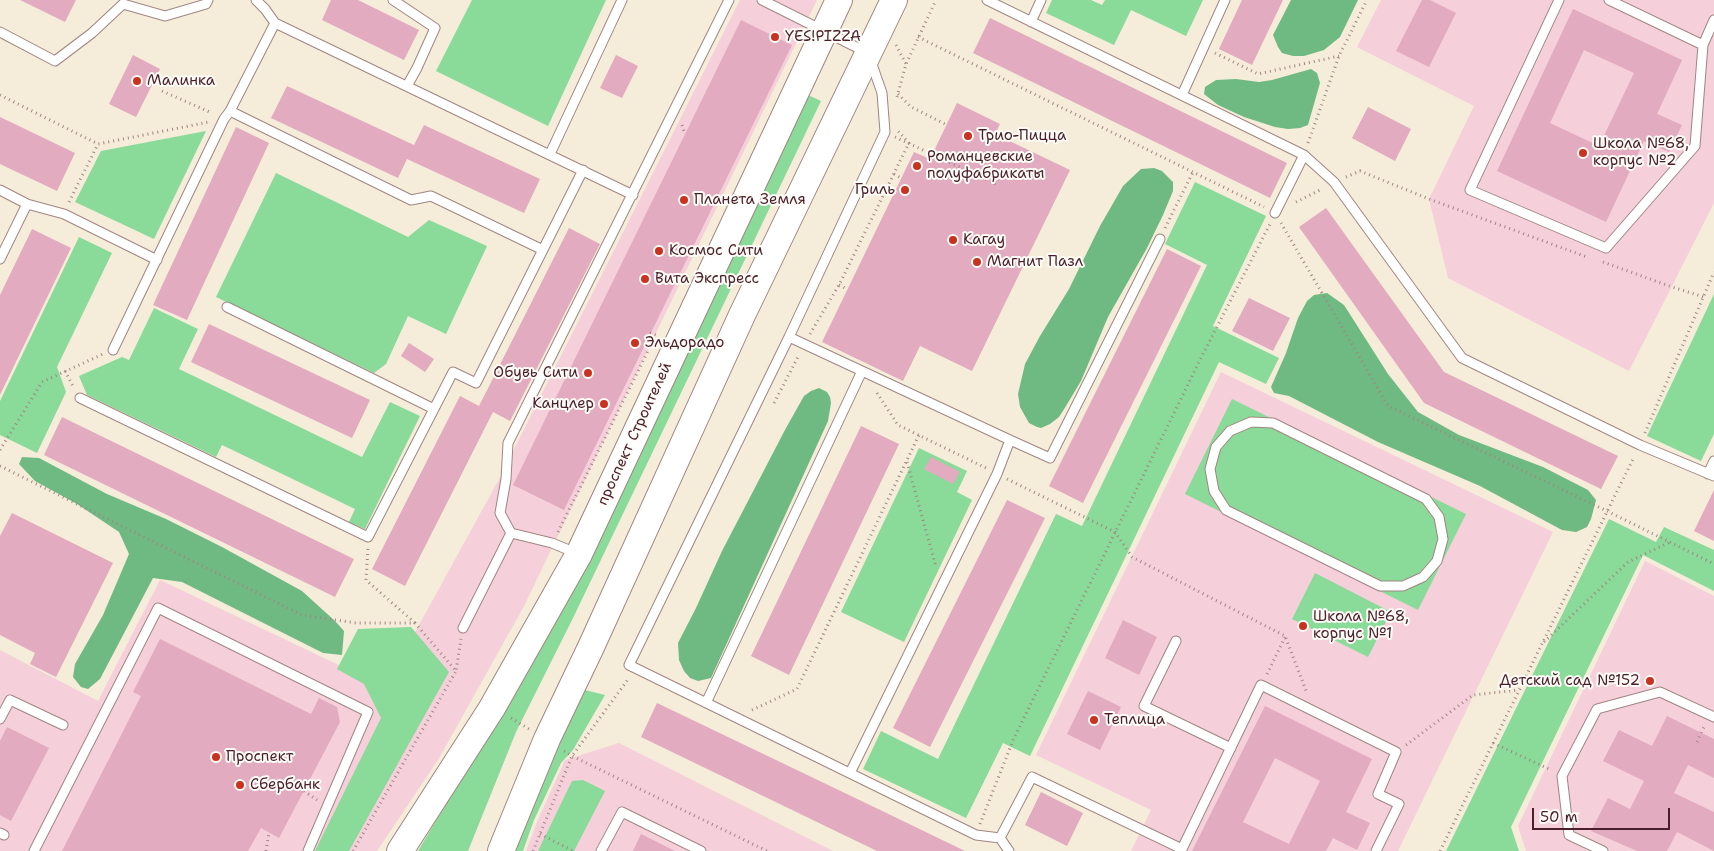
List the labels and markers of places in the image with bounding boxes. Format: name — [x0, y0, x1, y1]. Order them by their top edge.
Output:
place label: YES!PIZZA — [785, 28, 861, 46]
marker: YES!PIZZA — [769, 31, 781, 43]
place label: Малинка — [147, 72, 215, 90]
marker: Малинка — [131, 75, 143, 87]
place label: Трио-Пицца — [978, 127, 1066, 145]
marker: Трио-Пицца — [962, 130, 974, 142]
place label: Школа №68, корпус №2 — [1593, 135, 1689, 170]
marker: Школа №68, корпус №2 — [1577, 147, 1589, 159]
place label: Романцевские полуфабрикаты — [927, 148, 1044, 183]
marker: Романцевские полуфабрикаты — [911, 160, 923, 172]
place label: Гриль — [855, 181, 895, 199]
marker: Гриль — [899, 184, 911, 196]
place label: Планета Земля — [694, 191, 806, 209]
marker: Планета Земля — [678, 194, 690, 206]
place label: Кагау — [963, 231, 1005, 249]
marker: Кагау — [947, 234, 959, 246]
place label: Космос Сити — [669, 242, 763, 260]
marker: Космос Сити — [653, 245, 665, 257]
place label: Магнит Пазл — [987, 253, 1083, 271]
marker: Магнит Пазл — [971, 256, 983, 268]
place label: Вита Экспресс — [655, 270, 759, 288]
marker: Вита Экспресс — [639, 273, 651, 285]
place label: Эльдорадо — [645, 334, 724, 352]
marker: Эльдорадо — [629, 337, 641, 349]
place label: Обувь Сити — [493, 364, 578, 382]
marker: Обувь Сити — [582, 367, 594, 379]
place label: Канцлер — [532, 395, 594, 413]
marker: Канцлер — [598, 398, 610, 410]
place label: Школа №68, корпус №1 — [1313, 608, 1409, 643]
marker: Школа №68, корпус №1 — [1297, 620, 1309, 632]
place label: Детский сад №152 — [1499, 672, 1640, 690]
marker: Детский сад №152 — [1644, 675, 1656, 687]
place label: Теплица — [1104, 711, 1165, 729]
marker: Теплица — [1088, 714, 1100, 726]
place label: Проспект — [226, 748, 293, 766]
marker: Проспект — [210, 751, 222, 763]
place label: Сбербанк — [250, 776, 320, 794]
marker: Сбербанк — [234, 779, 246, 791]

